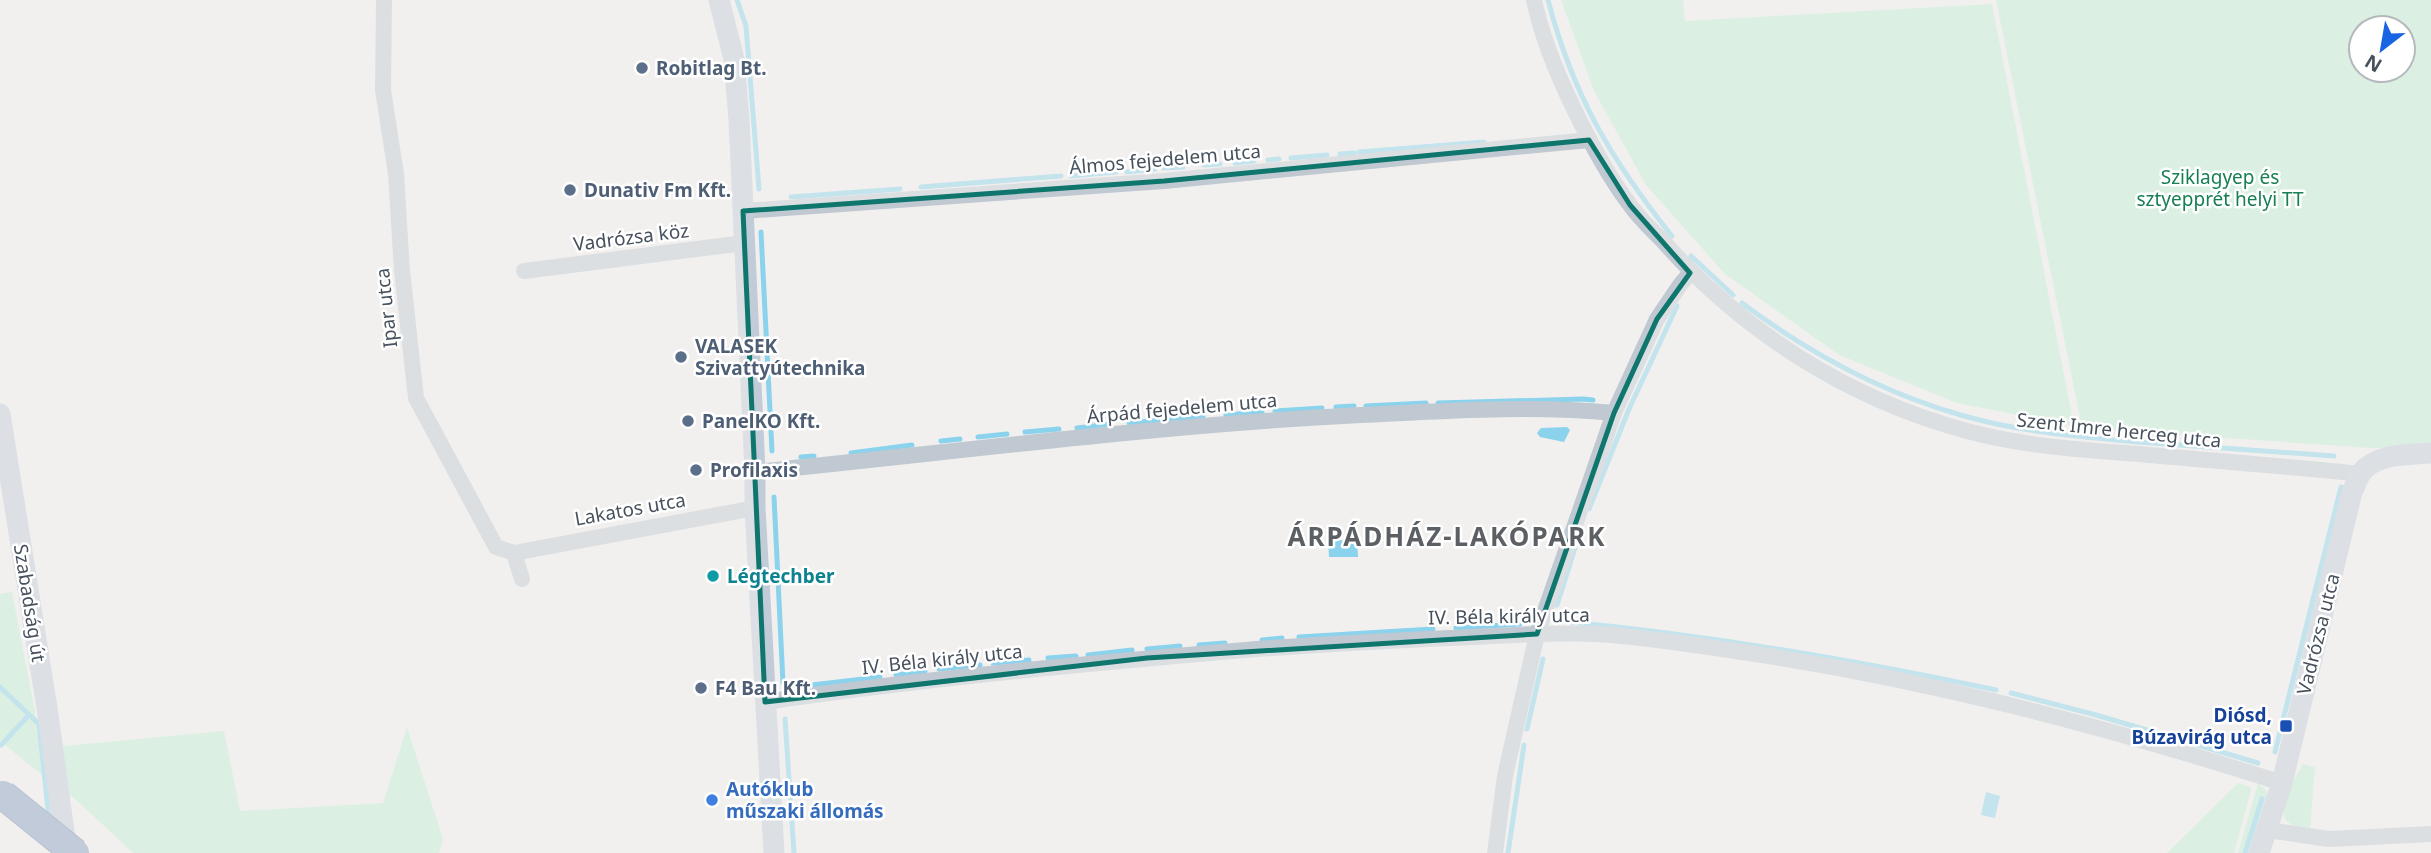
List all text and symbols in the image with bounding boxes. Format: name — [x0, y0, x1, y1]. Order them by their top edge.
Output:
north arrow — [2347, 14, 2417, 84]
text: N — [2360, 48, 2387, 79]
place label: Robitlag Bt. — [656, 55, 767, 81]
marker: Robitlag Bt. — [634, 60, 650, 76]
street label: Álmos fejedelem utca — [1068, 138, 1262, 180]
park label: Sziklagyep és sztyepprét helyi TT — [2136, 164, 2304, 212]
place label: Dunativ Fm Kft. — [584, 177, 731, 203]
marker: Dunativ Fm Kft. — [562, 182, 578, 198]
street label: Vadrózsa köz — [572, 217, 690, 257]
street label: Ipar utca — [369, 267, 403, 349]
place label: VALASEK Szivattyútechnika — [695, 333, 865, 381]
marker: VALASEK Szivattyútechnika — [673, 349, 689, 365]
street label: Árpád fejedelem utca — [1086, 387, 1278, 429]
street label: Szent Imre herceg utca — [2015, 406, 2223, 454]
place label: PanelKO Kft. — [702, 408, 820, 434]
marker: PanelKO Kft. — [680, 413, 696, 429]
place label: Profilaxis — [710, 457, 798, 483]
marker: Profilaxis — [688, 462, 704, 478]
street label: Lakatos utca — [572, 486, 688, 532]
district label: ÁRPÁDHÁZ-LAKÓPARK — [1287, 518, 1607, 554]
street label: Szabadság út — [8, 542, 52, 664]
place label: Légtechber — [727, 563, 835, 589]
marker: Légtechber — [705, 568, 721, 584]
street label: Vadrózsa utca — [2290, 571, 2346, 697]
street label: IV. Béla király utca — [1428, 602, 1590, 630]
street label: IV. Béla király utca — [860, 638, 1024, 680]
place label: F4 Bau Kft. — [715, 675, 816, 701]
marker: F4 Bau Kft. — [693, 680, 709, 696]
place label: Diósd, Búzavirág utca — [2132, 702, 2272, 750]
marker: Diósd, Búzavirág utca — [2278, 718, 2294, 734]
place label: Autóklub műszaki állomás — [726, 776, 884, 824]
marker: Autóklub műszaki állomás — [704, 792, 720, 808]

